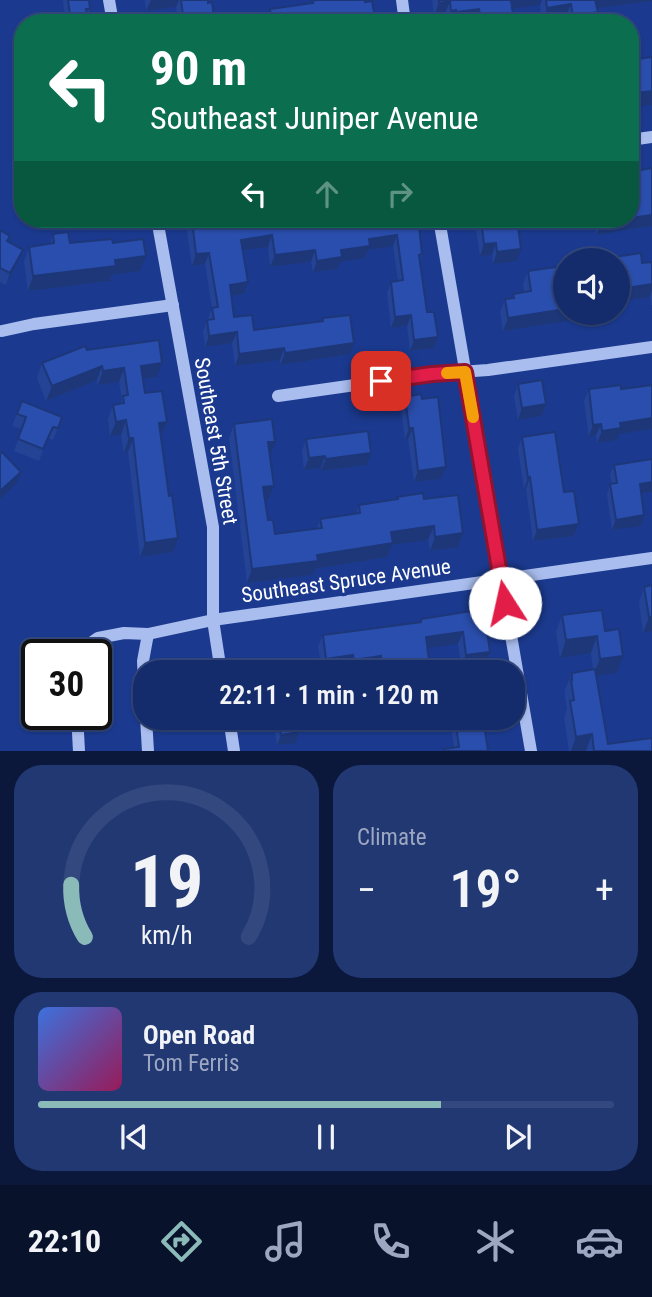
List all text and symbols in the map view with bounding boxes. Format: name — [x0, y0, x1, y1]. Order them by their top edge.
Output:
text: 90 m — [150, 40, 247, 97]
icon: left — [35, 42, 126, 133]
text: Southeast Juniper Avenue — [150, 99, 479, 137]
icon: left — [235, 175, 273, 213]
icon: ahead — [308, 175, 346, 213]
icon: right — [381, 175, 419, 213]
map controls — [553, 248, 630, 325]
button: sound — [553, 248, 630, 325]
pin — [351, 351, 411, 411]
street label: Southeast 5th Street — [189, 356, 243, 526]
icon: arrive — [362, 362, 400, 400]
street label: Southeast Spruce Avenue — [240, 554, 452, 608]
position arrow — [468, 566, 542, 640]
speed limit sign: 30 — [21, 639, 112, 730]
text: 22:11 · 1 min · 120 m — [219, 680, 439, 710]
text: Climate — [357, 824, 427, 851]
text: 19 — [130, 840, 203, 926]
text: 19° — [449, 859, 522, 920]
text: − — [357, 868, 376, 912]
text: + — [595, 868, 614, 912]
text: km/h — [141, 921, 192, 950]
text: Open Road — [143, 1020, 255, 1050]
text: Tom Ferris — [143, 1050, 239, 1077]
icon: previous — [115, 1118, 153, 1156]
icon: pause — [307, 1118, 345, 1156]
icon: next — [499, 1118, 537, 1156]
icon: directions — [157, 1217, 206, 1266]
icon: music — [261, 1217, 310, 1266]
icon: phone — [366, 1217, 415, 1266]
icon: climate — [471, 1217, 520, 1266]
icon: car — [575, 1217, 624, 1266]
text: 22:10 — [28, 1222, 101, 1260]

